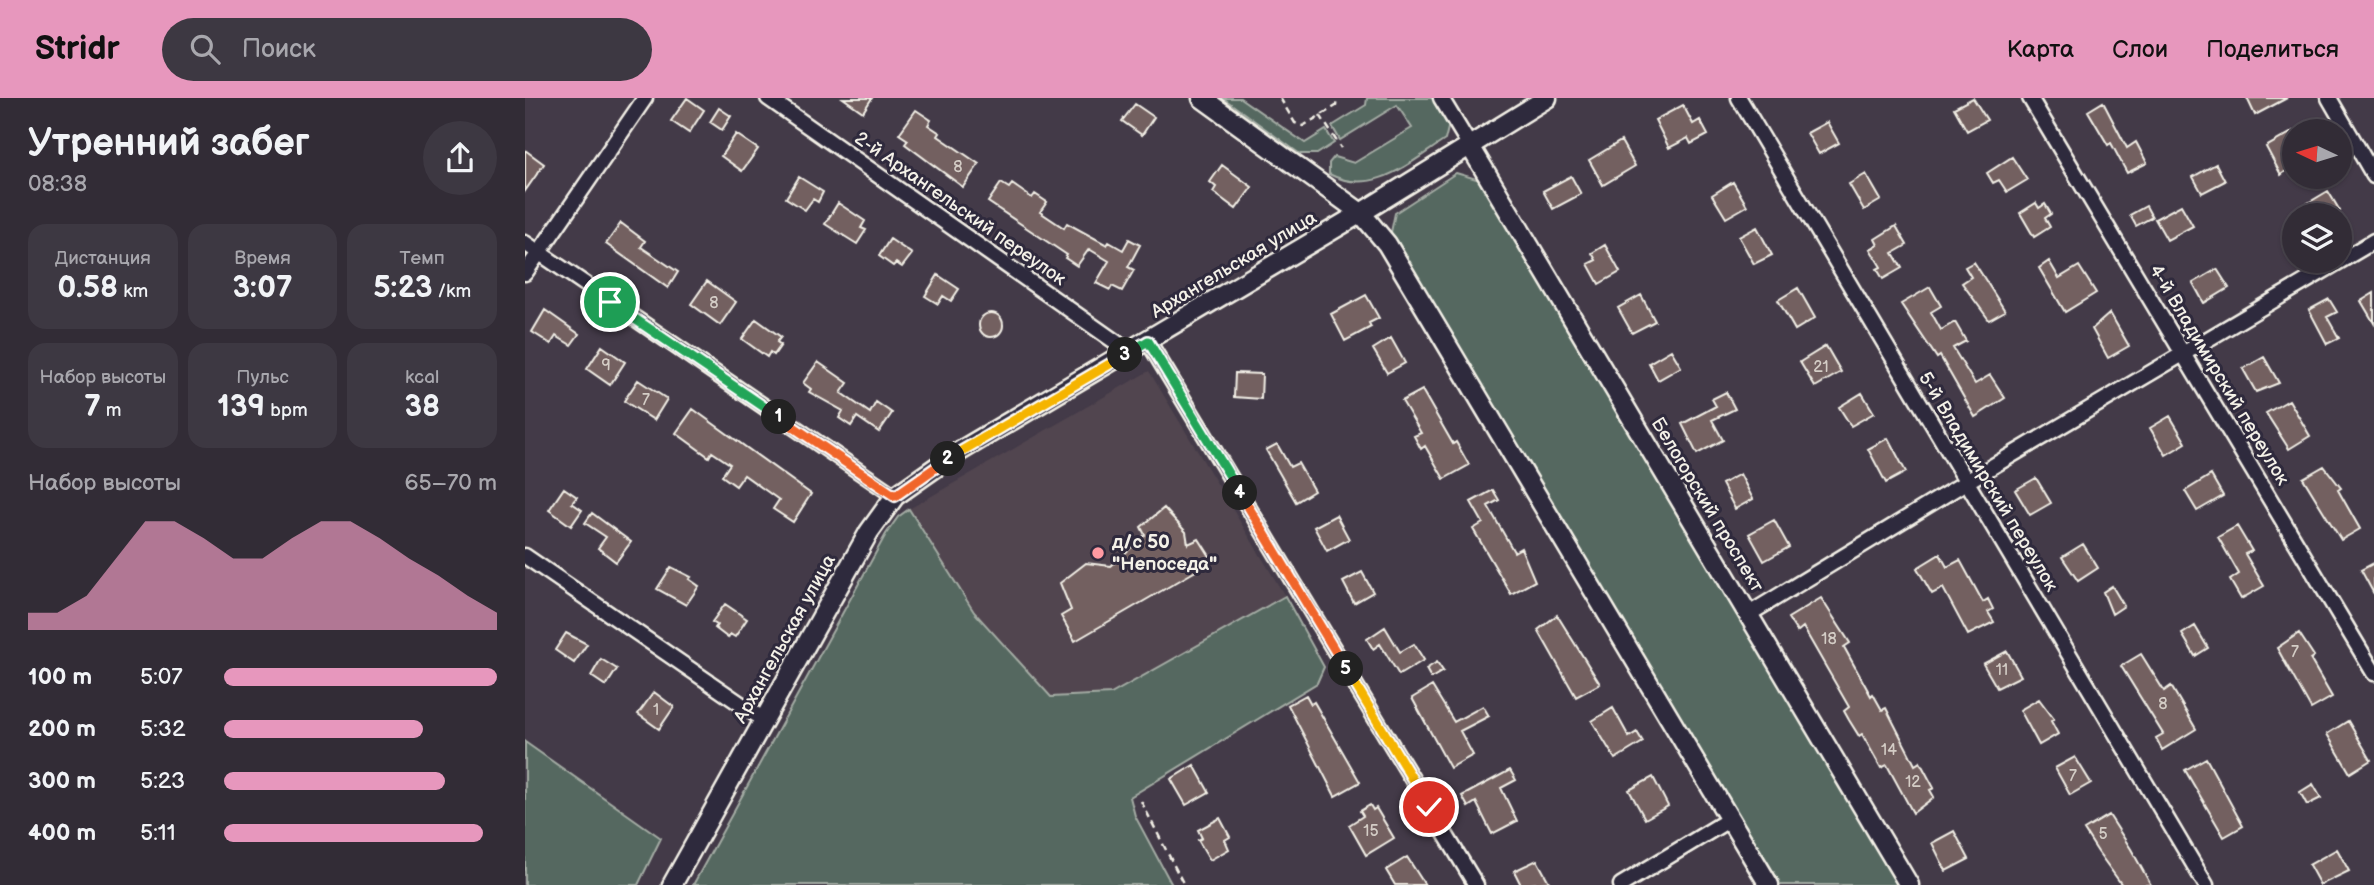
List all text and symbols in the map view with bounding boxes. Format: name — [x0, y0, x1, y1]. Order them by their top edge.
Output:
search box — [162, 18, 652, 81]
text: Stridr — [35, 29, 120, 69]
icon: search — [186, 30, 224, 68]
text: Поиск — [242, 34, 316, 65]
text: Карта — [2007, 35, 2074, 64]
text: Слои — [2112, 35, 2168, 64]
text: Поделиться — [2206, 35, 2339, 64]
north arrow — [2282, 119, 2352, 189]
map controls — [2282, 119, 2352, 273]
text: Утренний забег — [28, 121, 310, 166]
button: share — [423, 121, 497, 195]
street label: 2-й Архангельский переулок — [850, 127, 1070, 291]
house number: 8 — [953, 158, 963, 177]
text: 08:38 — [28, 170, 87, 198]
button: layers — [2282, 203, 2352, 273]
street label: Архангельская улица — [1146, 206, 1321, 324]
text: Дистанция — [55, 247, 151, 270]
text: Время — [234, 247, 291, 270]
text: Темп — [400, 247, 445, 270]
street label: 4-й Владимирский переулок — [2144, 261, 2294, 489]
text: 0.58 — [57, 270, 118, 306]
text: 3:07 — [233, 270, 292, 306]
text: 5:23 — [373, 270, 432, 306]
pin — [580, 272, 640, 332]
text: km — [118, 280, 148, 303]
text: /km — [432, 280, 471, 303]
icon: arrive — [591, 283, 629, 321]
house number: 8 — [709, 294, 719, 313]
pin: 3 — [1107, 338, 1143, 372]
text: 3 — [1119, 343, 1130, 366]
house number: 9 — [601, 356, 611, 375]
house number: 21 — [1813, 358, 1829, 377]
text: Набор высоты — [40, 366, 166, 389]
text: Пульс — [236, 366, 289, 389]
text: kcal — [405, 366, 439, 389]
street label: 5-й Владимирский переулок — [1913, 368, 2063, 596]
text: 7 — [84, 389, 101, 425]
text: 139 — [217, 389, 265, 425]
text: 38 — [404, 389, 440, 425]
house number: 7 — [642, 391, 650, 410]
text: m — [101, 399, 122, 422]
text: bpm — [265, 399, 308, 422]
pin: 1 — [761, 400, 797, 434]
text: 1 — [775, 405, 783, 428]
street label: Белогорский проспект — [1646, 414, 1768, 597]
pin: 2 — [931, 442, 965, 476]
text: 2 — [942, 447, 953, 470]
text: Набор высоты — [28, 469, 181, 497]
text: 65–70 m — [405, 469, 497, 497]
pin: 4 — [1223, 476, 1257, 510]
text: 4 — [1234, 481, 1245, 504]
place label: д/с 50 "Непоседа" — [1111, 531, 1217, 576]
marker: д/с 50 "Непоседа" — [1090, 545, 1106, 561]
street label: Архангельская улица — [729, 551, 841, 728]
house number: 18 — [1821, 630, 1837, 649]
house number: 7 — [2291, 643, 2299, 662]
pin: 5 — [1329, 652, 1363, 686]
text: 5 — [1340, 657, 1351, 680]
house number: 11 — [1996, 661, 2008, 680]
text: 100 m — [28, 663, 92, 691]
text: 5:07 — [140, 663, 183, 691]
house number: 8 — [2158, 695, 2168, 714]
house number: 1 — [653, 701, 659, 720]
text: 200 m — [28, 715, 96, 743]
text: 5:32 — [140, 715, 186, 743]
house number: 14 — [1881, 741, 1897, 760]
text: 300 m — [28, 767, 96, 795]
text: 5:23 — [140, 767, 185, 795]
house number: 7 — [2069, 767, 2077, 786]
house number: 12 — [1905, 773, 1921, 792]
pin — [1399, 777, 1459, 837]
icon: check — [1410, 788, 1448, 826]
text: 400 m — [28, 819, 96, 847]
text: 5:11 — [140, 819, 176, 847]
house number: 15 — [1363, 822, 1379, 841]
house number: 5 — [2098, 825, 2108, 844]

